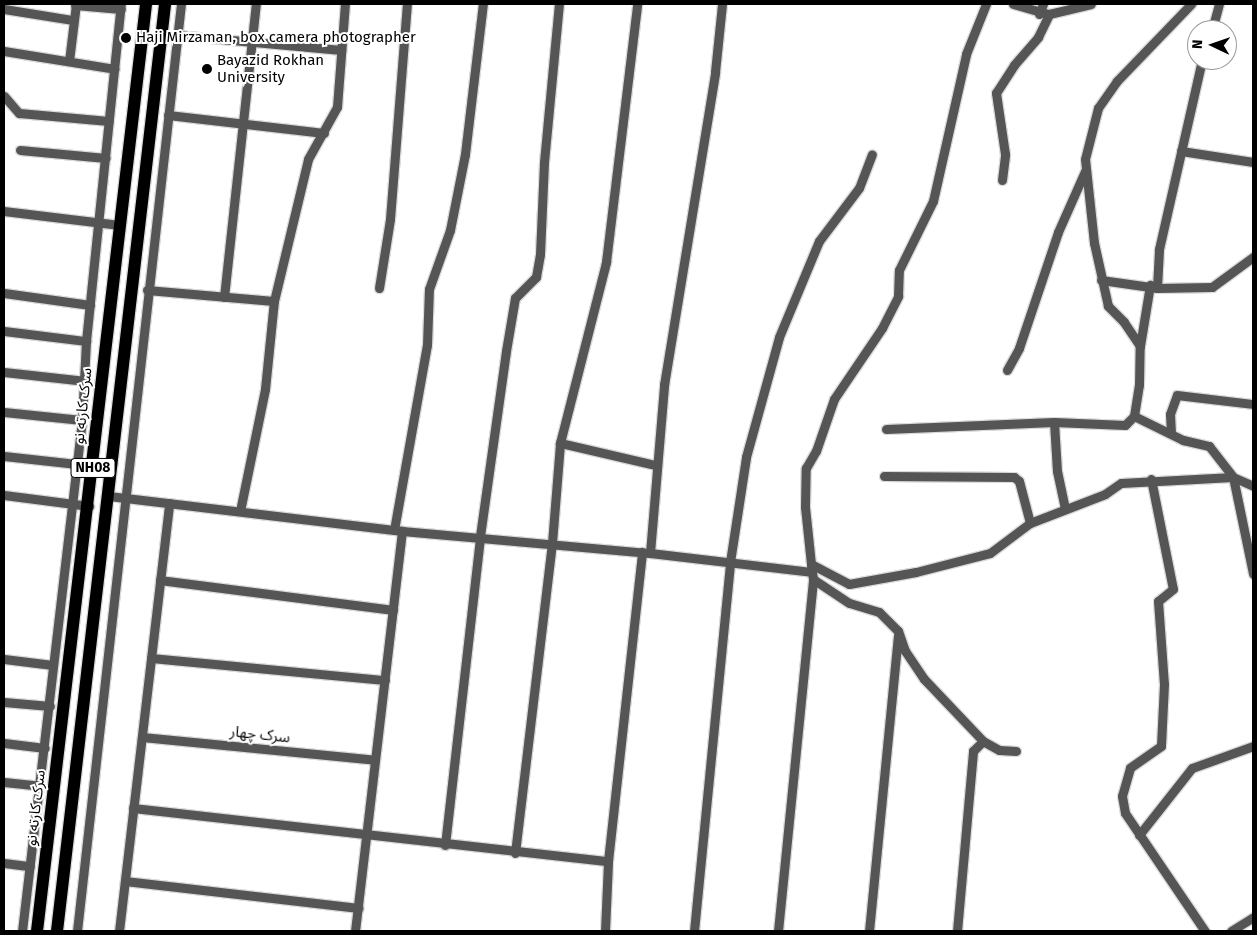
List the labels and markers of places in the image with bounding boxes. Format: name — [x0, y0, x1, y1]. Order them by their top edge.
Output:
place label: Haji Mirzaman, box camera photographer — [136, 29, 416, 47]
marker: Haji Mirzaman, box camera photographer — [120, 32, 132, 44]
place label: Bayazid Rokhan University — [217, 51, 324, 86]
marker: Bayazid Rokhan University — [201, 63, 213, 75]

